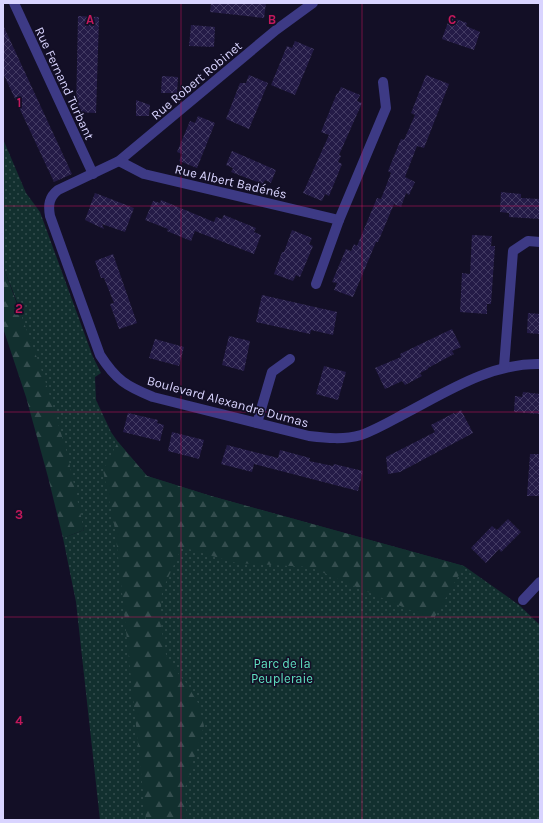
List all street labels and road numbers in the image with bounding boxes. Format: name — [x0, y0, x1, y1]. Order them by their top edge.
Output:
street label: Rue Fernand Turbant — [32, 24, 97, 142]
street label: Rue Robert Robinet — [148, 38, 245, 123]
street label: Rue Albert Badénés — [173, 161, 289, 202]
street label: Boulevard Alexandre Dumas — [145, 373, 311, 430]

